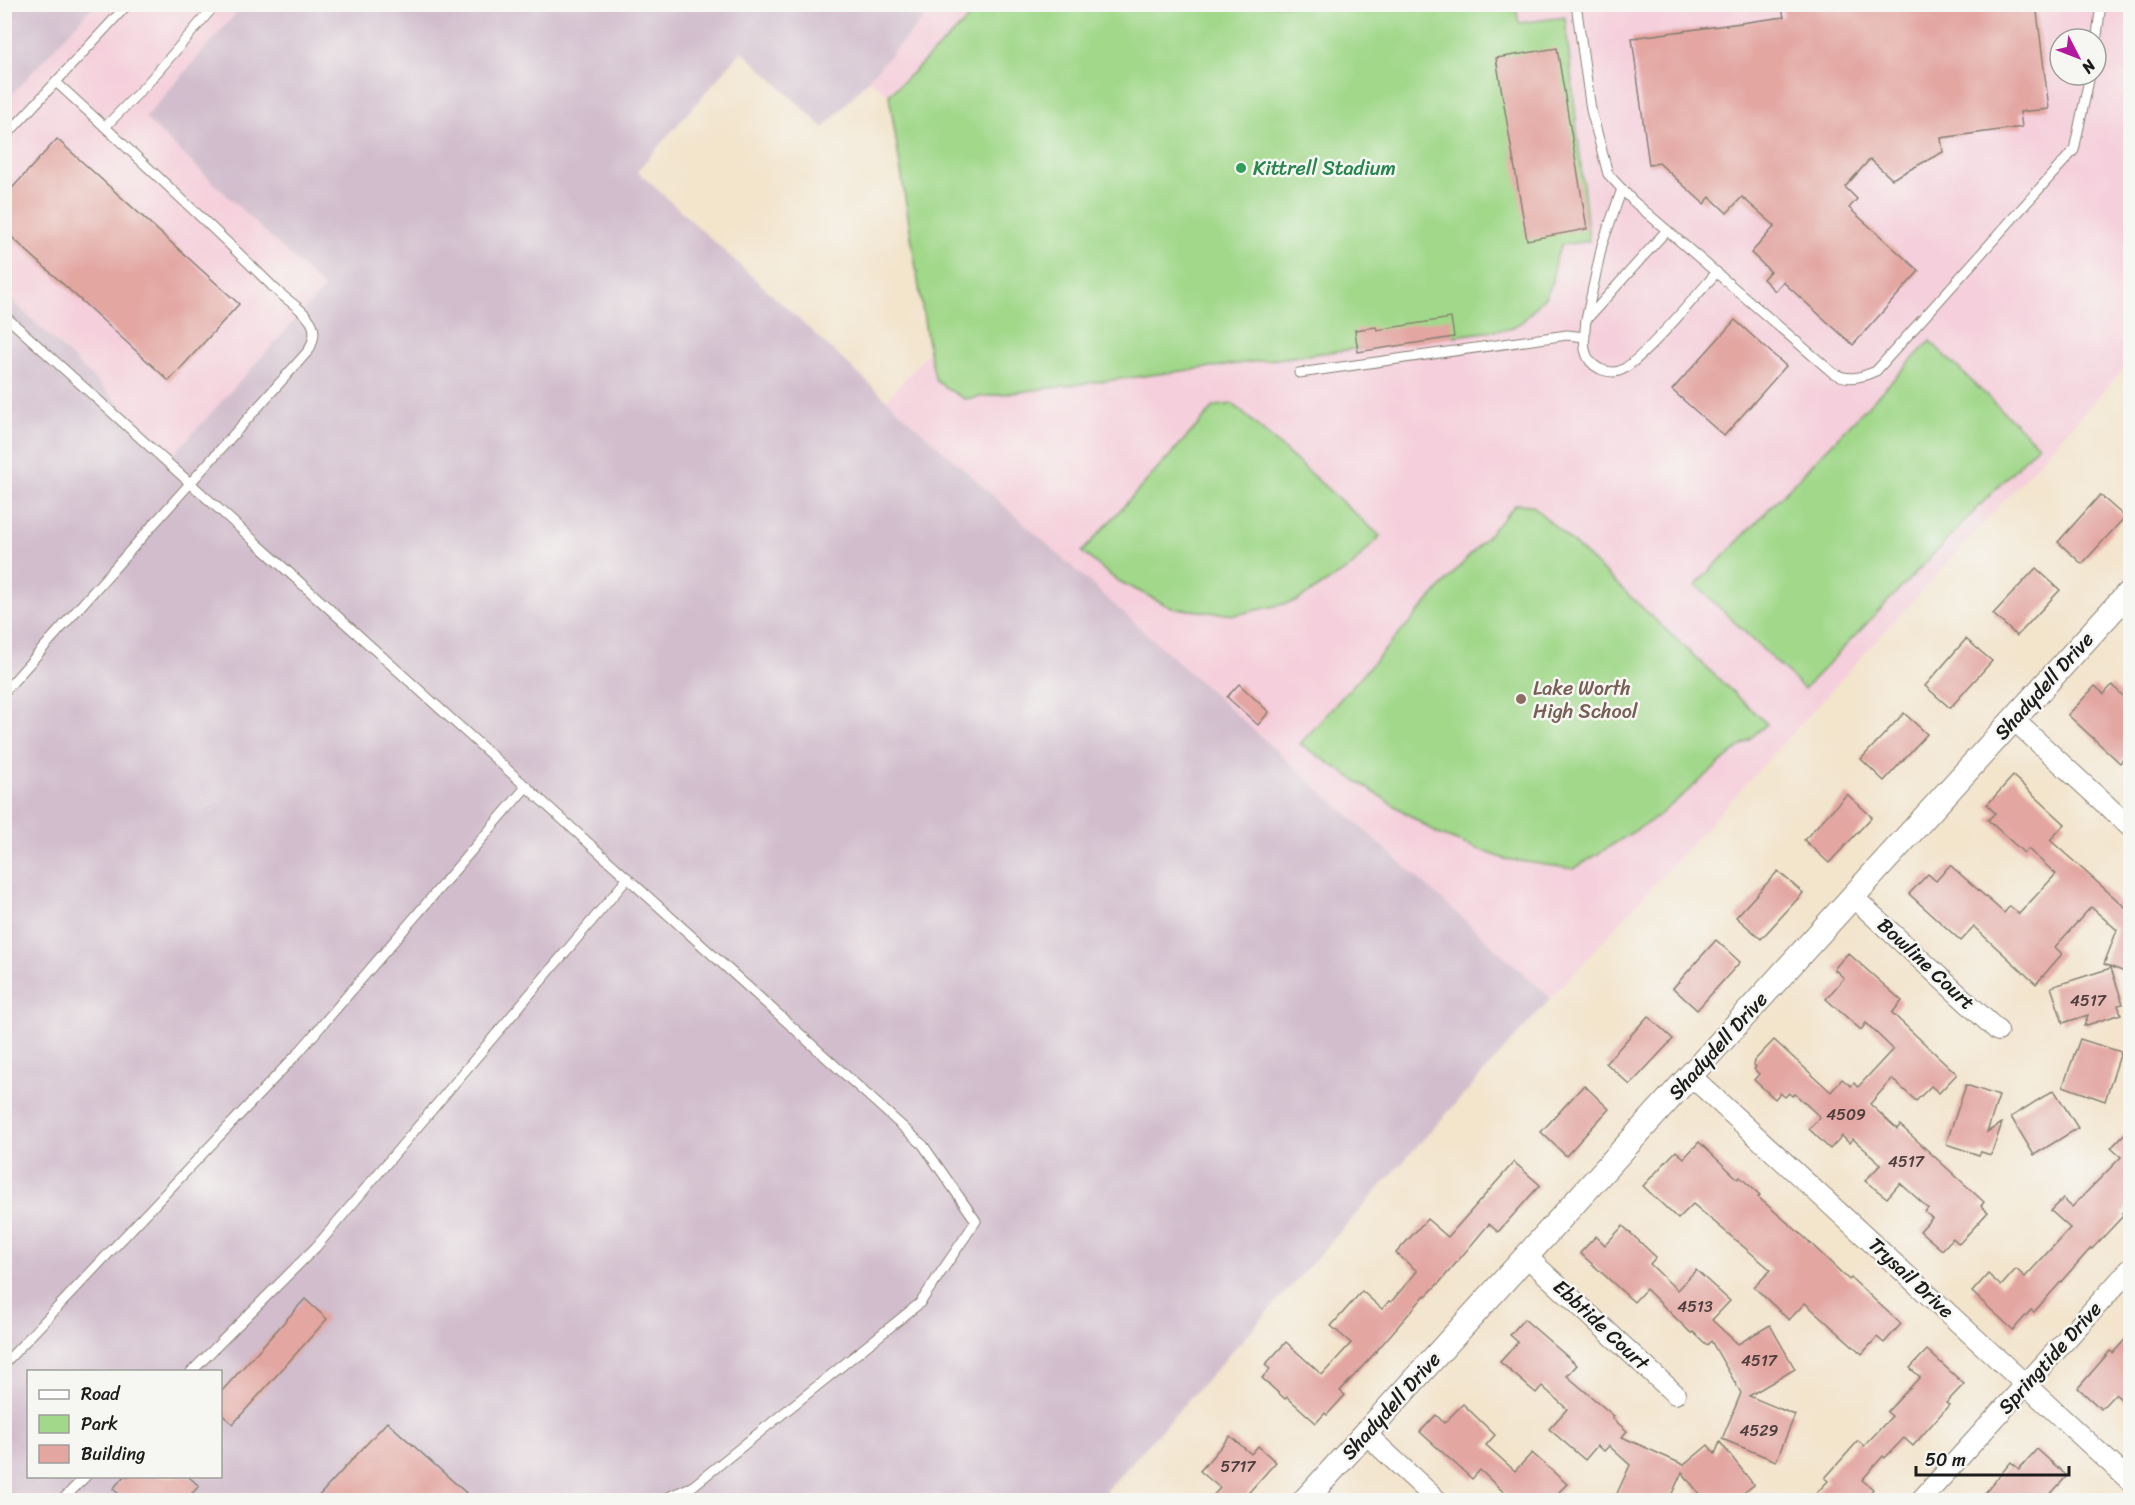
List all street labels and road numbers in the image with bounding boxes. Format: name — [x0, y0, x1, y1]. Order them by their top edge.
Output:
street label: Shadydell Drive — [1985, 624, 2103, 748]
street label: Bowline Court — [1869, 909, 1983, 1019]
street label: Shadydell Drive — [1659, 984, 1777, 1108]
street label: Trysail Drive — [1860, 1228, 1962, 1328]
street label: Ebbtide Court — [1545, 1271, 1658, 1380]
street label: Springtide Drive — [1989, 1293, 2111, 1423]
street label: Shadydell Drive — [1332, 1344, 1450, 1468]

